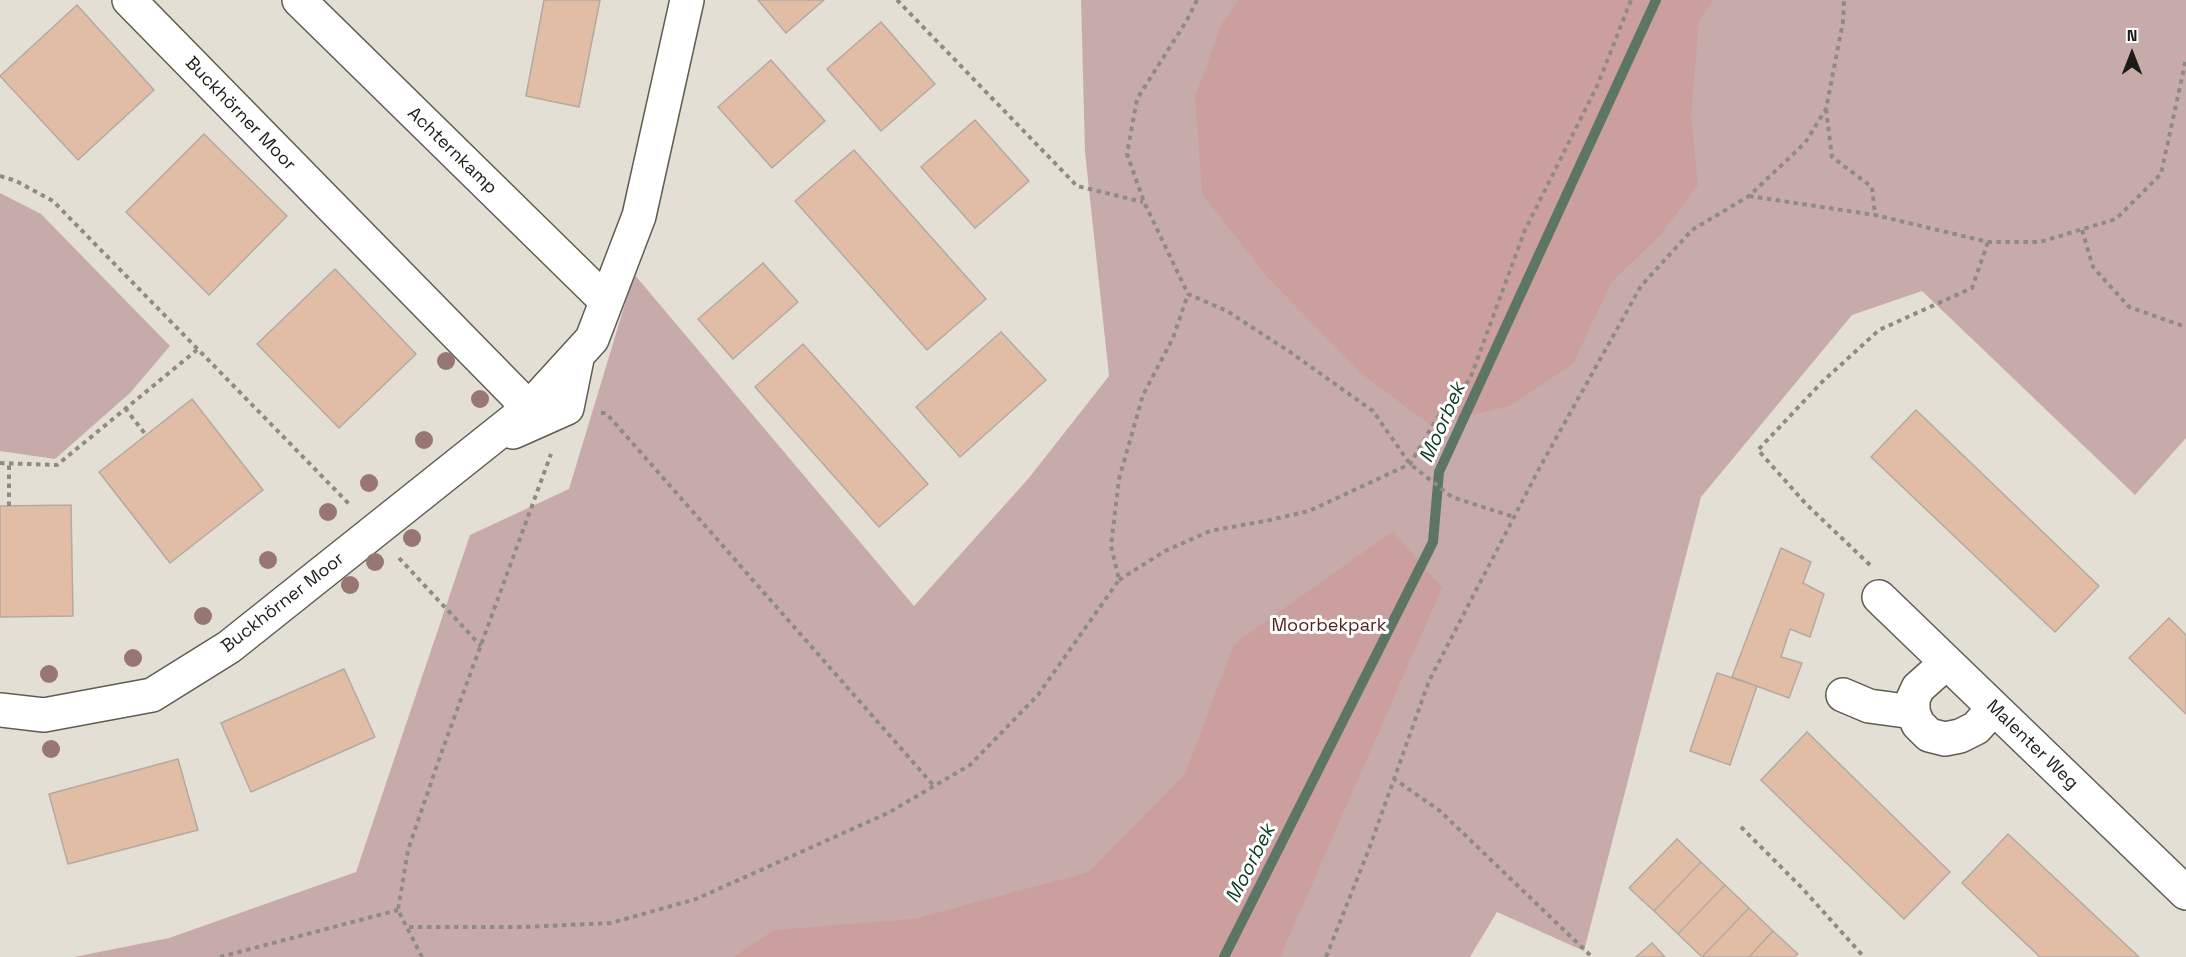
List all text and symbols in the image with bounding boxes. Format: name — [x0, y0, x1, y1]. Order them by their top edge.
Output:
north arrow — [2102, 24, 2162, 84]
text: N — [2127, 25, 2137, 46]
street label: Buckhörner Moor — [180, 53, 300, 175]
street label: Achternkamp — [403, 103, 501, 199]
water label: Moorbek — [1415, 379, 1471, 467]
street label: Buckhörner Moor — [217, 548, 349, 658]
park label: Moorbekpark — [1272, 615, 1386, 637]
street label: Malenter Weg — [1982, 696, 2082, 794]
water label: Moorbek — [1221, 821, 1281, 907]

